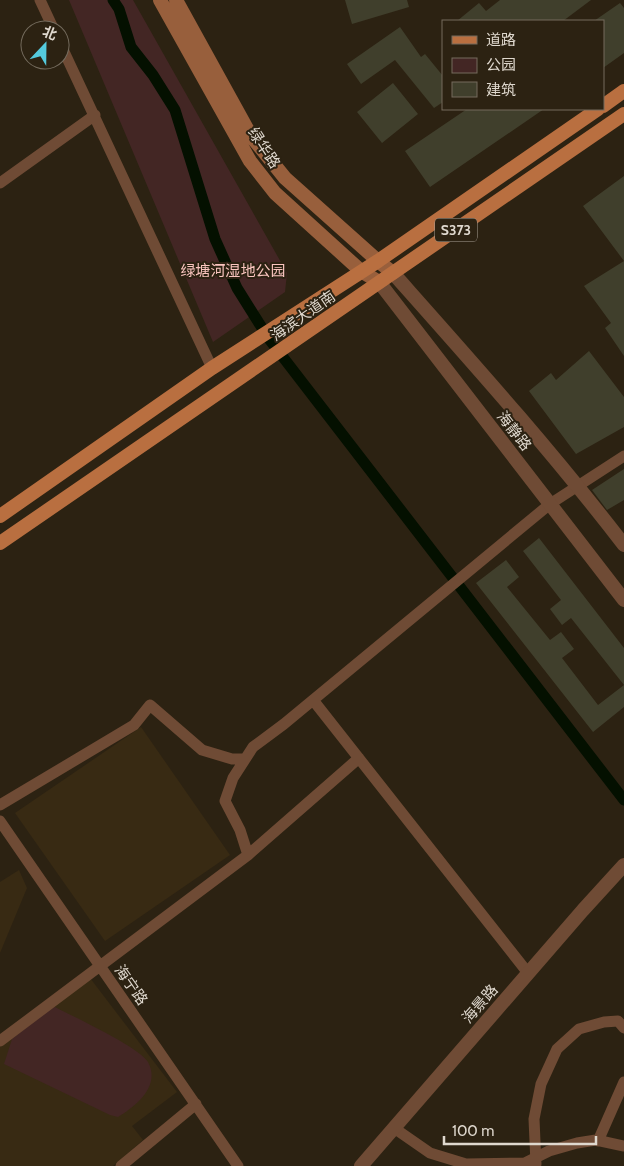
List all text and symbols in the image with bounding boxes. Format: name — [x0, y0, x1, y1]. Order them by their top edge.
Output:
north arrow — [20, 20, 70, 70]
legend — [442, 20, 604, 110]
text: 北 — [40, 22, 60, 44]
text: 道路 — [486, 31, 516, 49]
text: 公园 — [486, 56, 516, 74]
text: 建筑 — [486, 81, 516, 99]
street label: 绿华路 — [244, 124, 284, 172]
road number: S373 — [435, 218, 477, 242]
park label: 绿塘河湿地公园 — [180, 262, 286, 280]
street label: 海滨大道南 — [267, 287, 339, 345]
street label: 海静路 — [493, 408, 535, 454]
street label: 海宁路 — [111, 961, 151, 1009]
street label: 海景路 — [458, 981, 502, 1027]
scale bar — [444, 1114, 596, 1146]
text: 100 m — [452, 1122, 494, 1140]

